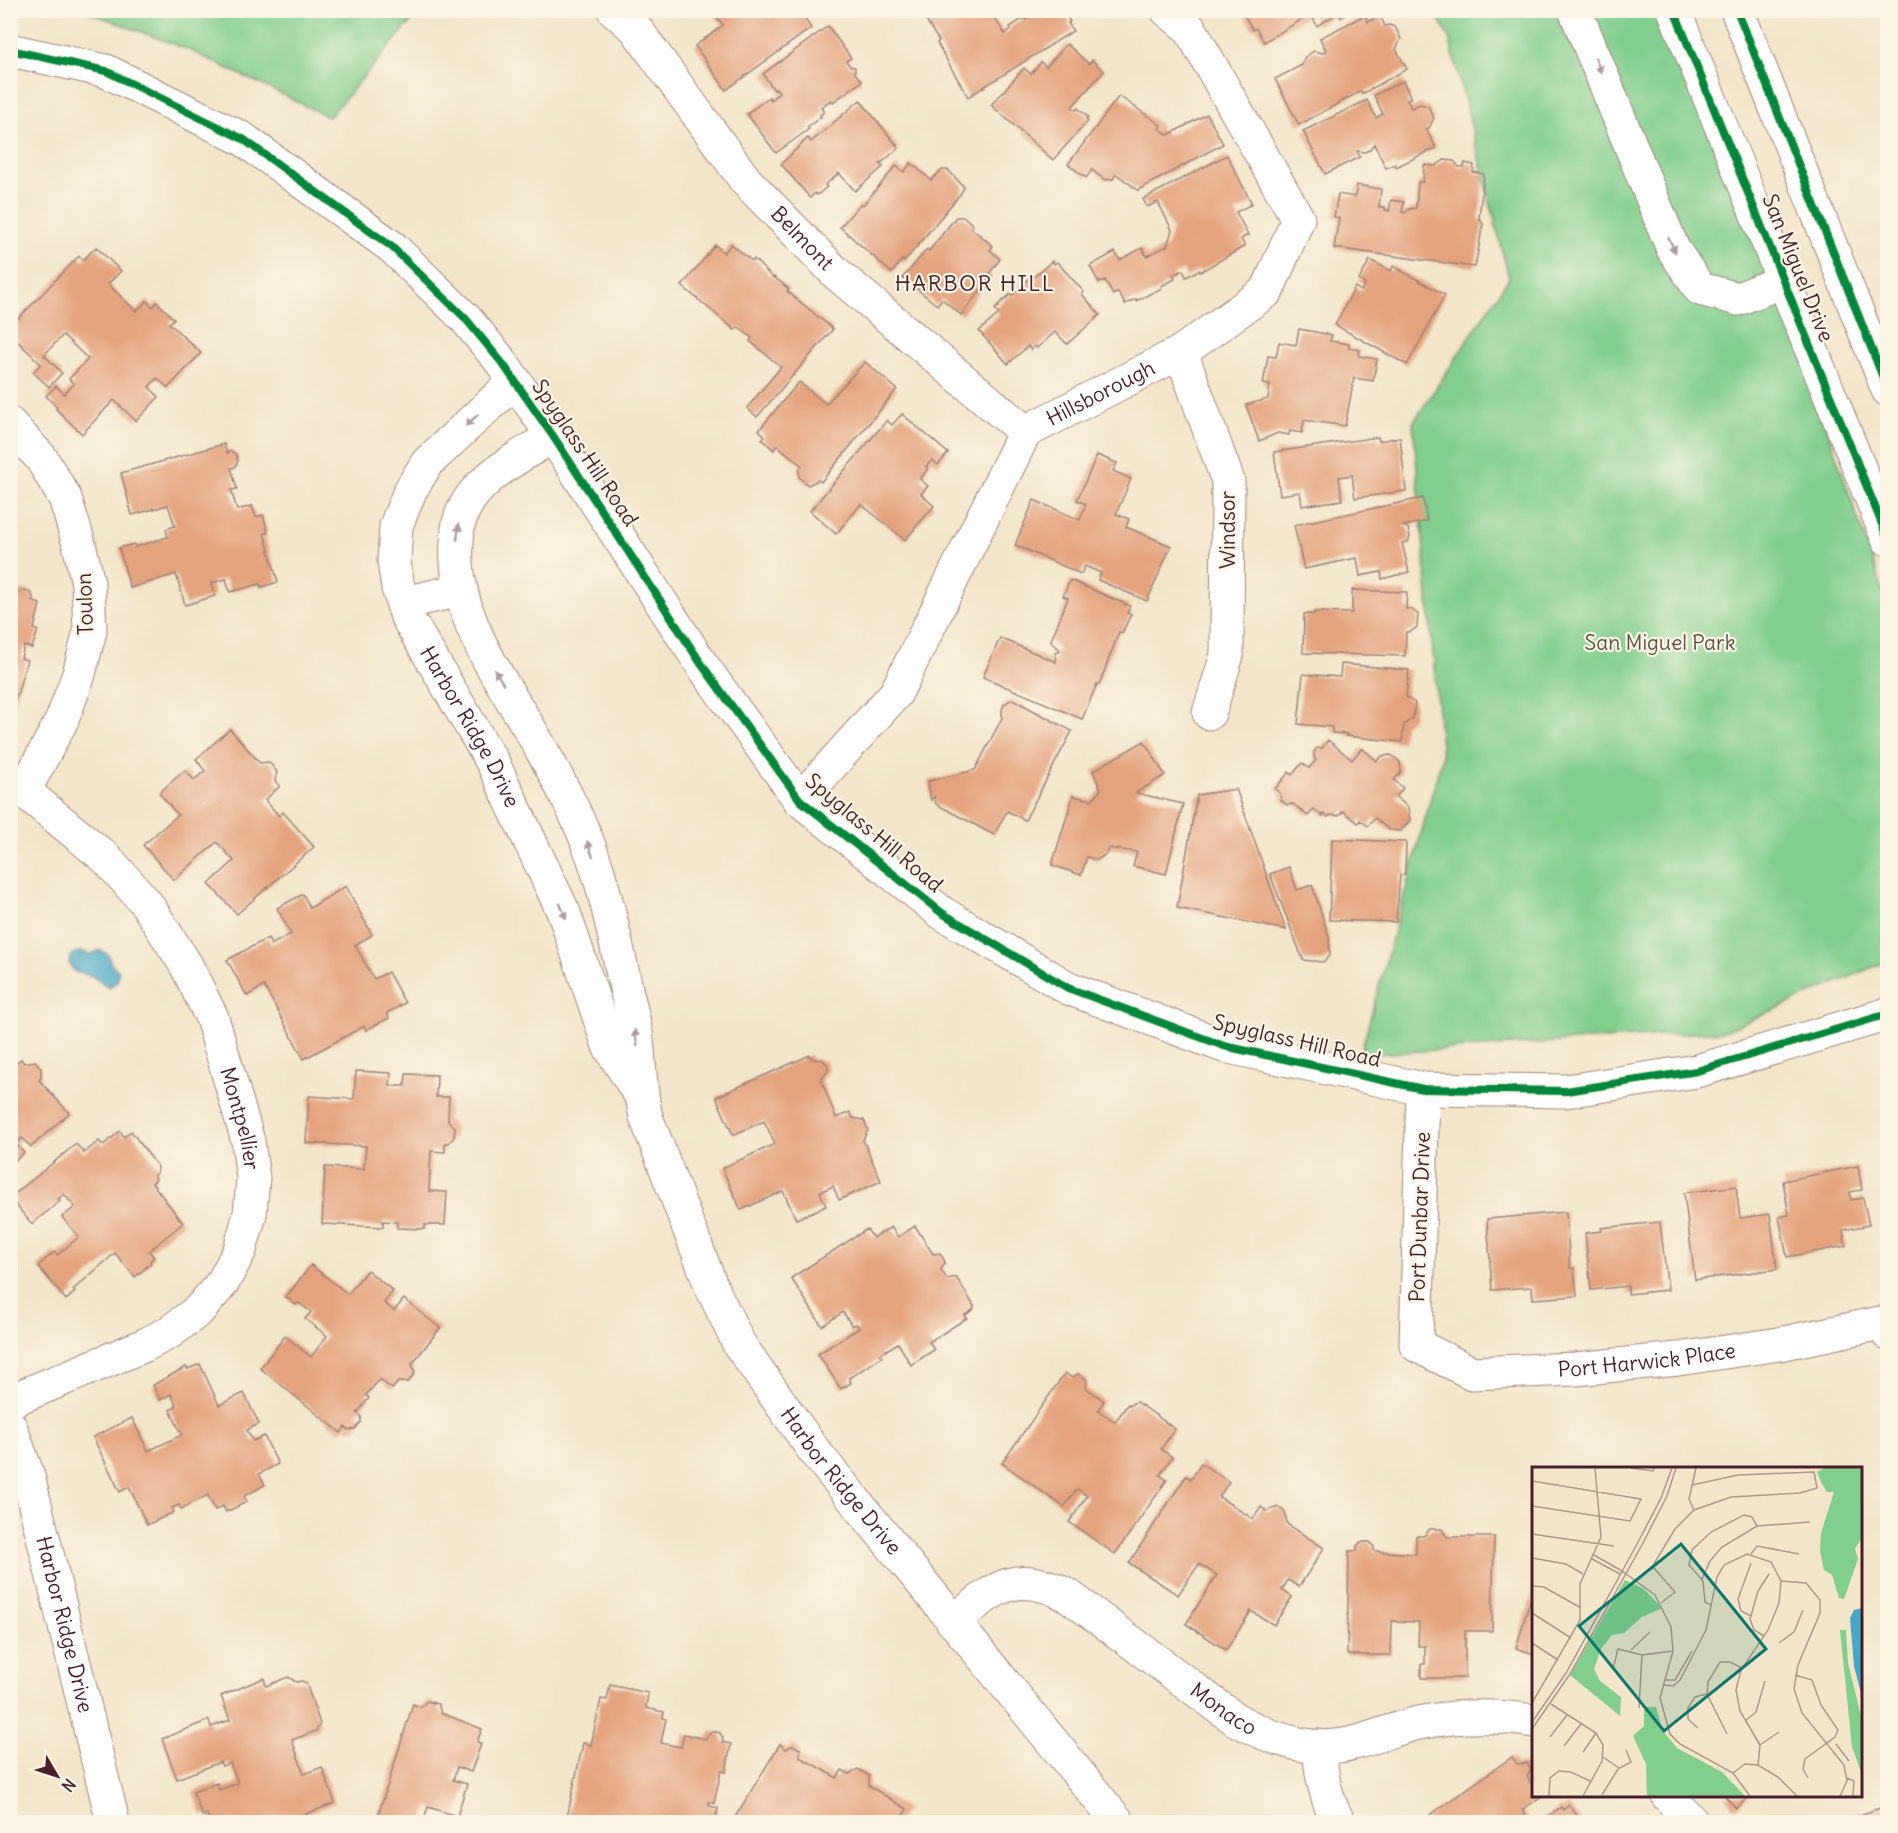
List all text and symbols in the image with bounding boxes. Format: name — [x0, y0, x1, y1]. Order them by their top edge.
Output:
one-way arrow — [1593, 56, 1603, 74]
street label: San Miguel Drive — [1757, 190, 1840, 346]
street label: Belmont — [765, 200, 840, 276]
one-way arrow — [1668, 236, 1677, 253]
district label: HARBOR HILL — [895, 269, 1055, 297]
street label: Hillsborough — [1042, 354, 1159, 432]
street label: Spyglass Hill Road — [526, 374, 645, 531]
one-way arrow — [464, 413, 479, 427]
street label: Windsor — [1214, 490, 1241, 569]
one-way arrow — [454, 522, 463, 541]
street label: Toulon — [70, 572, 99, 636]
park label: San Miguel Park — [1585, 629, 1735, 656]
street label: Harbor Ridge Drive — [414, 641, 526, 811]
one-way arrow — [494, 668, 504, 685]
street label: Spyglass Hill Road — [800, 767, 949, 898]
one-way arrow — [584, 840, 594, 858]
one-way arrow — [558, 903, 568, 921]
street label: Spyglass Hill Road — [1211, 1008, 1384, 1073]
one-way arrow — [631, 1029, 640, 1048]
street label: Montpellier — [214, 1064, 266, 1172]
street label: Port Dunbar Drive — [1403, 1131, 1436, 1303]
street label: Port Harwick Place — [1557, 1337, 1737, 1383]
street label: Harbor Ridge Drive — [775, 1402, 908, 1560]
inset map — [1532, 1467, 1862, 1797]
street label: Harbor Ridge Drive — [30, 1533, 100, 1715]
street label: Monaco — [1185, 1676, 1261, 1741]
north arrow — [27, 1746, 87, 1806]
text: N — [57, 1775, 80, 1796]

